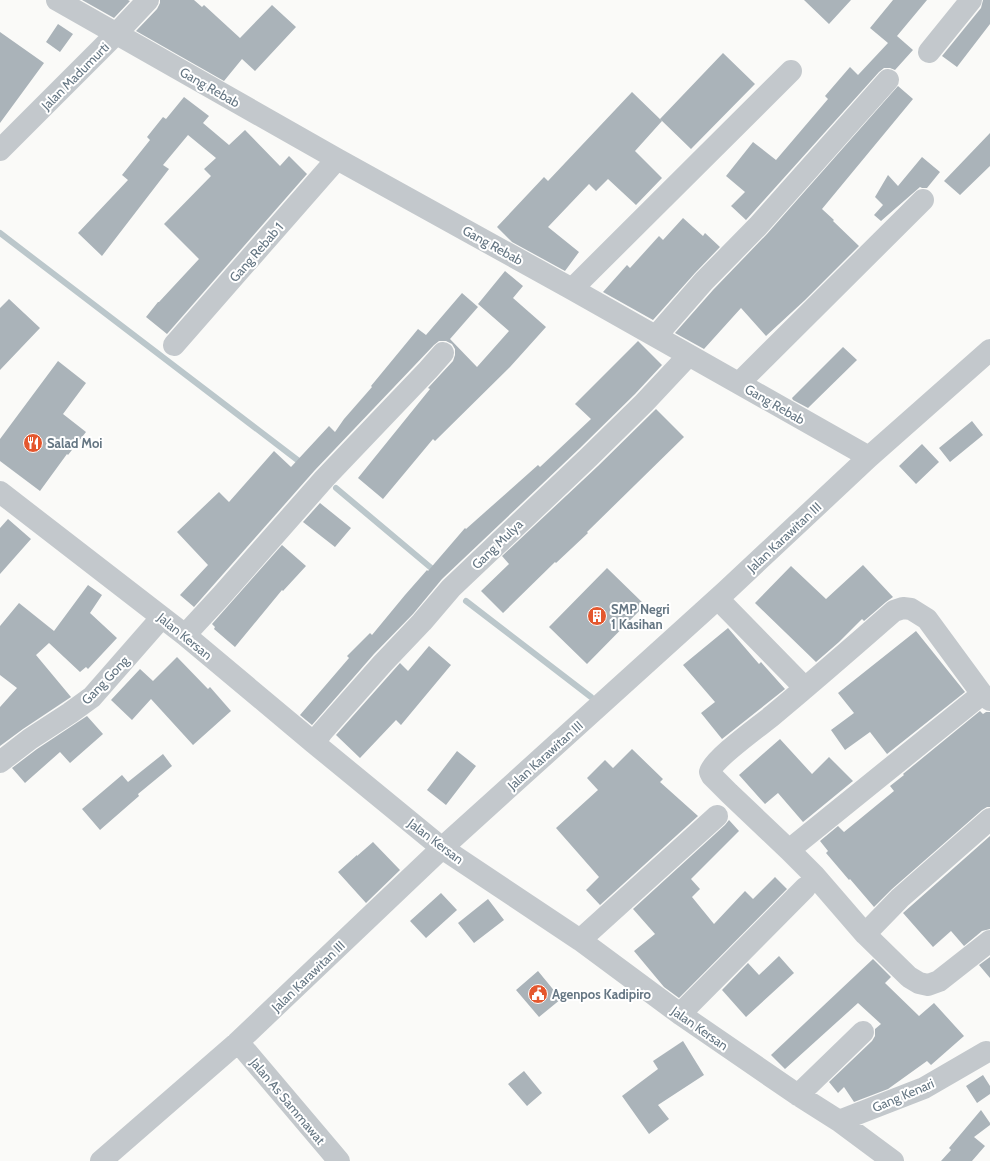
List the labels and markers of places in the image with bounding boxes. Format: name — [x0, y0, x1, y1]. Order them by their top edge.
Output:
restaurant icon: Salad Moi — [22, 432, 44, 454]
place label: Salad Moi — [47, 435, 102, 451]
place label: SMP Negri 1 Kasihan — [611, 601, 670, 632]
building icon: SMP Negri 1 Kasihan — [586, 605, 608, 627]
public building icon: Agenpos Kadipiro — [527, 983, 549, 1005]
place label: Agenpos Kadipiro — [552, 986, 651, 1002]

